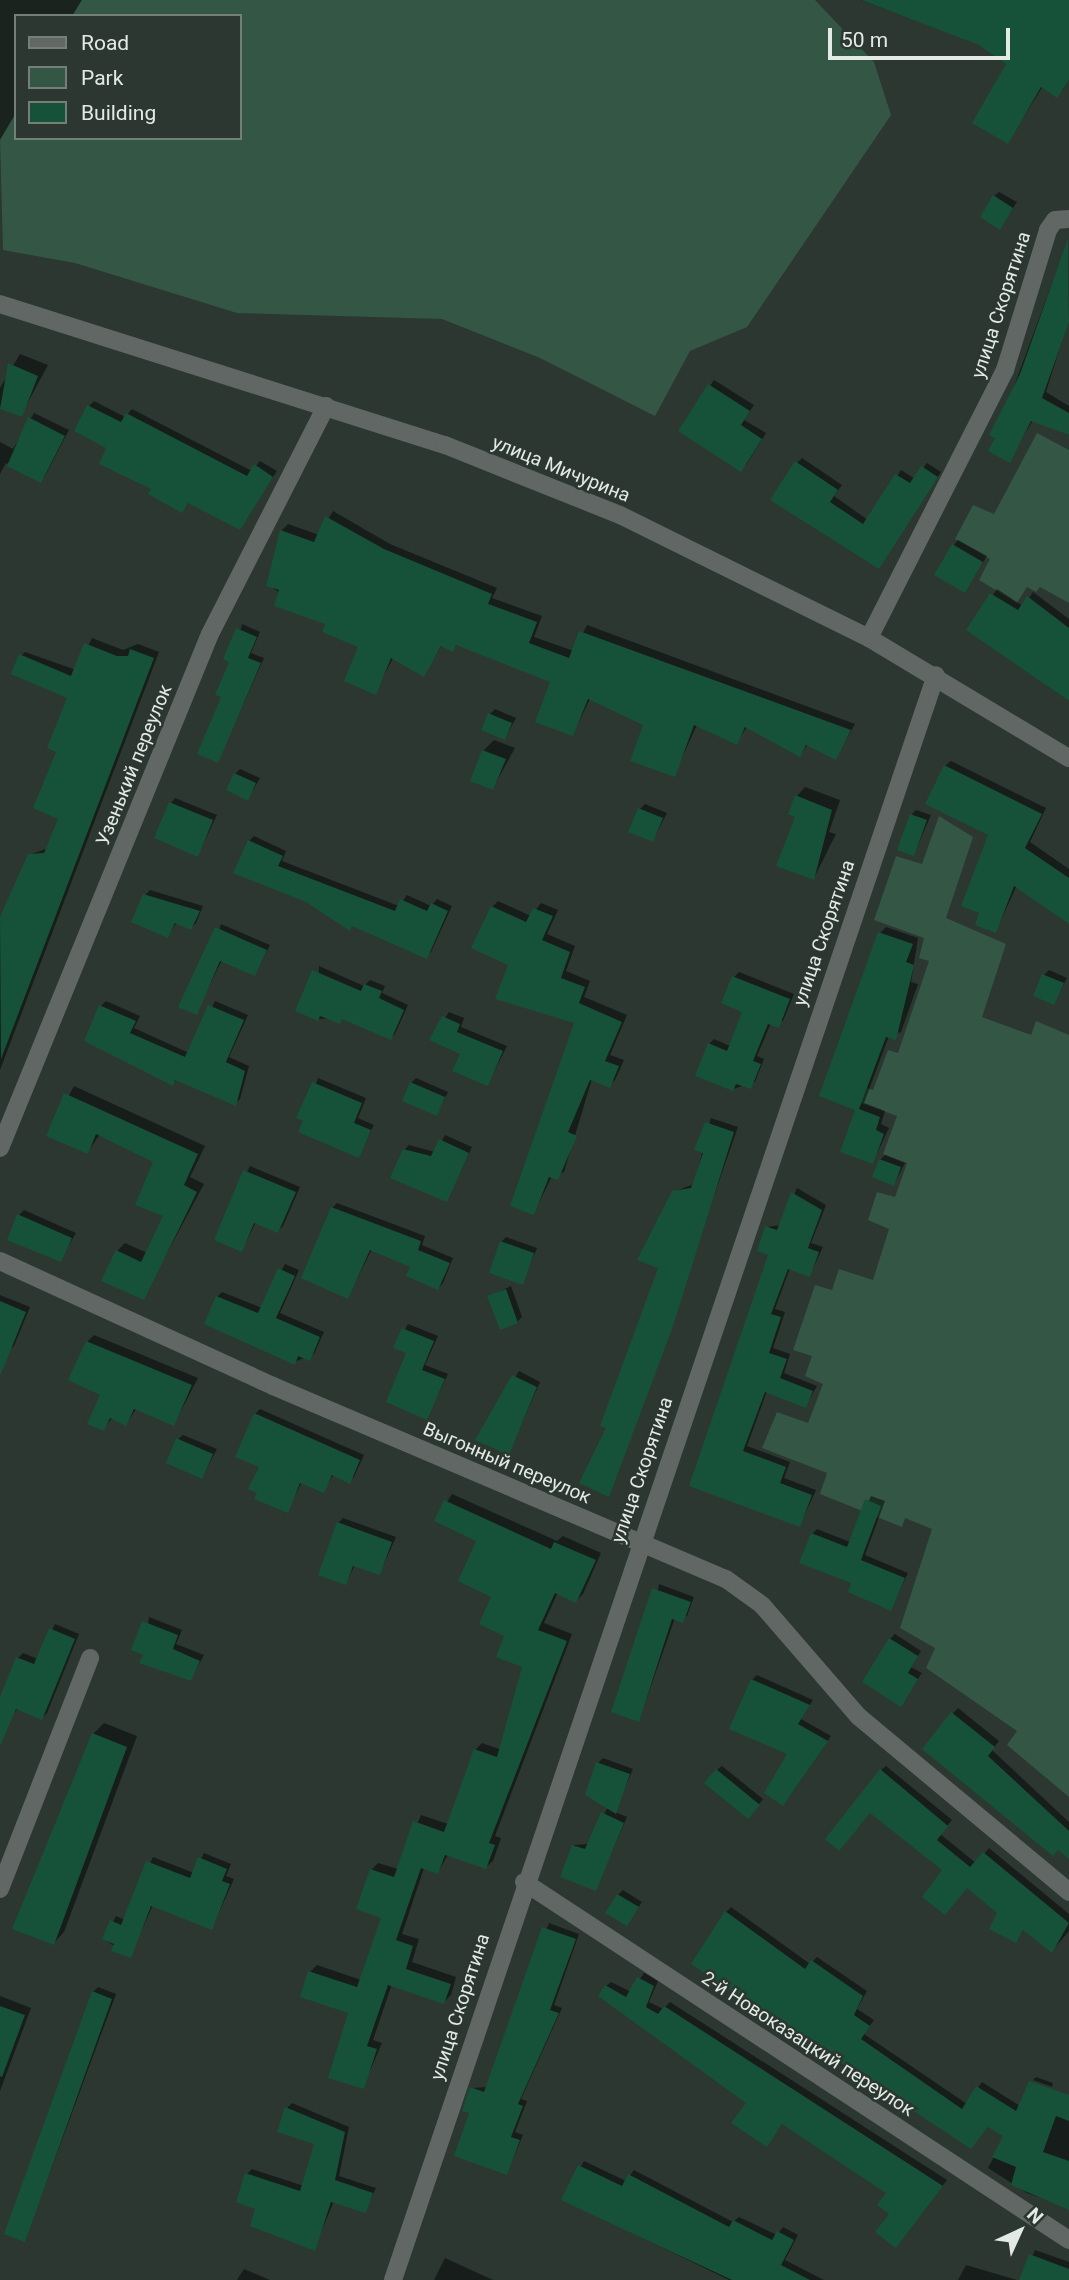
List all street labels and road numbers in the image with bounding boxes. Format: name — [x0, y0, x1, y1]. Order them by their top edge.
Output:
street label: улица Скорятина — [967, 229, 1035, 381]
street label: улица Мичурина — [489, 431, 633, 507]
street label: Узенький переулок — [91, 681, 177, 849]
street label: улица Скорятина — [788, 857, 860, 1009]
street label: улица Скорятина — [606, 1394, 678, 1546]
street label: Выгонный переулок — [420, 1417, 594, 1509]
street label: улица Скорятина — [426, 1931, 494, 2083]
street label: 2-й Новоказацкий переулок — [697, 1967, 919, 2121]

